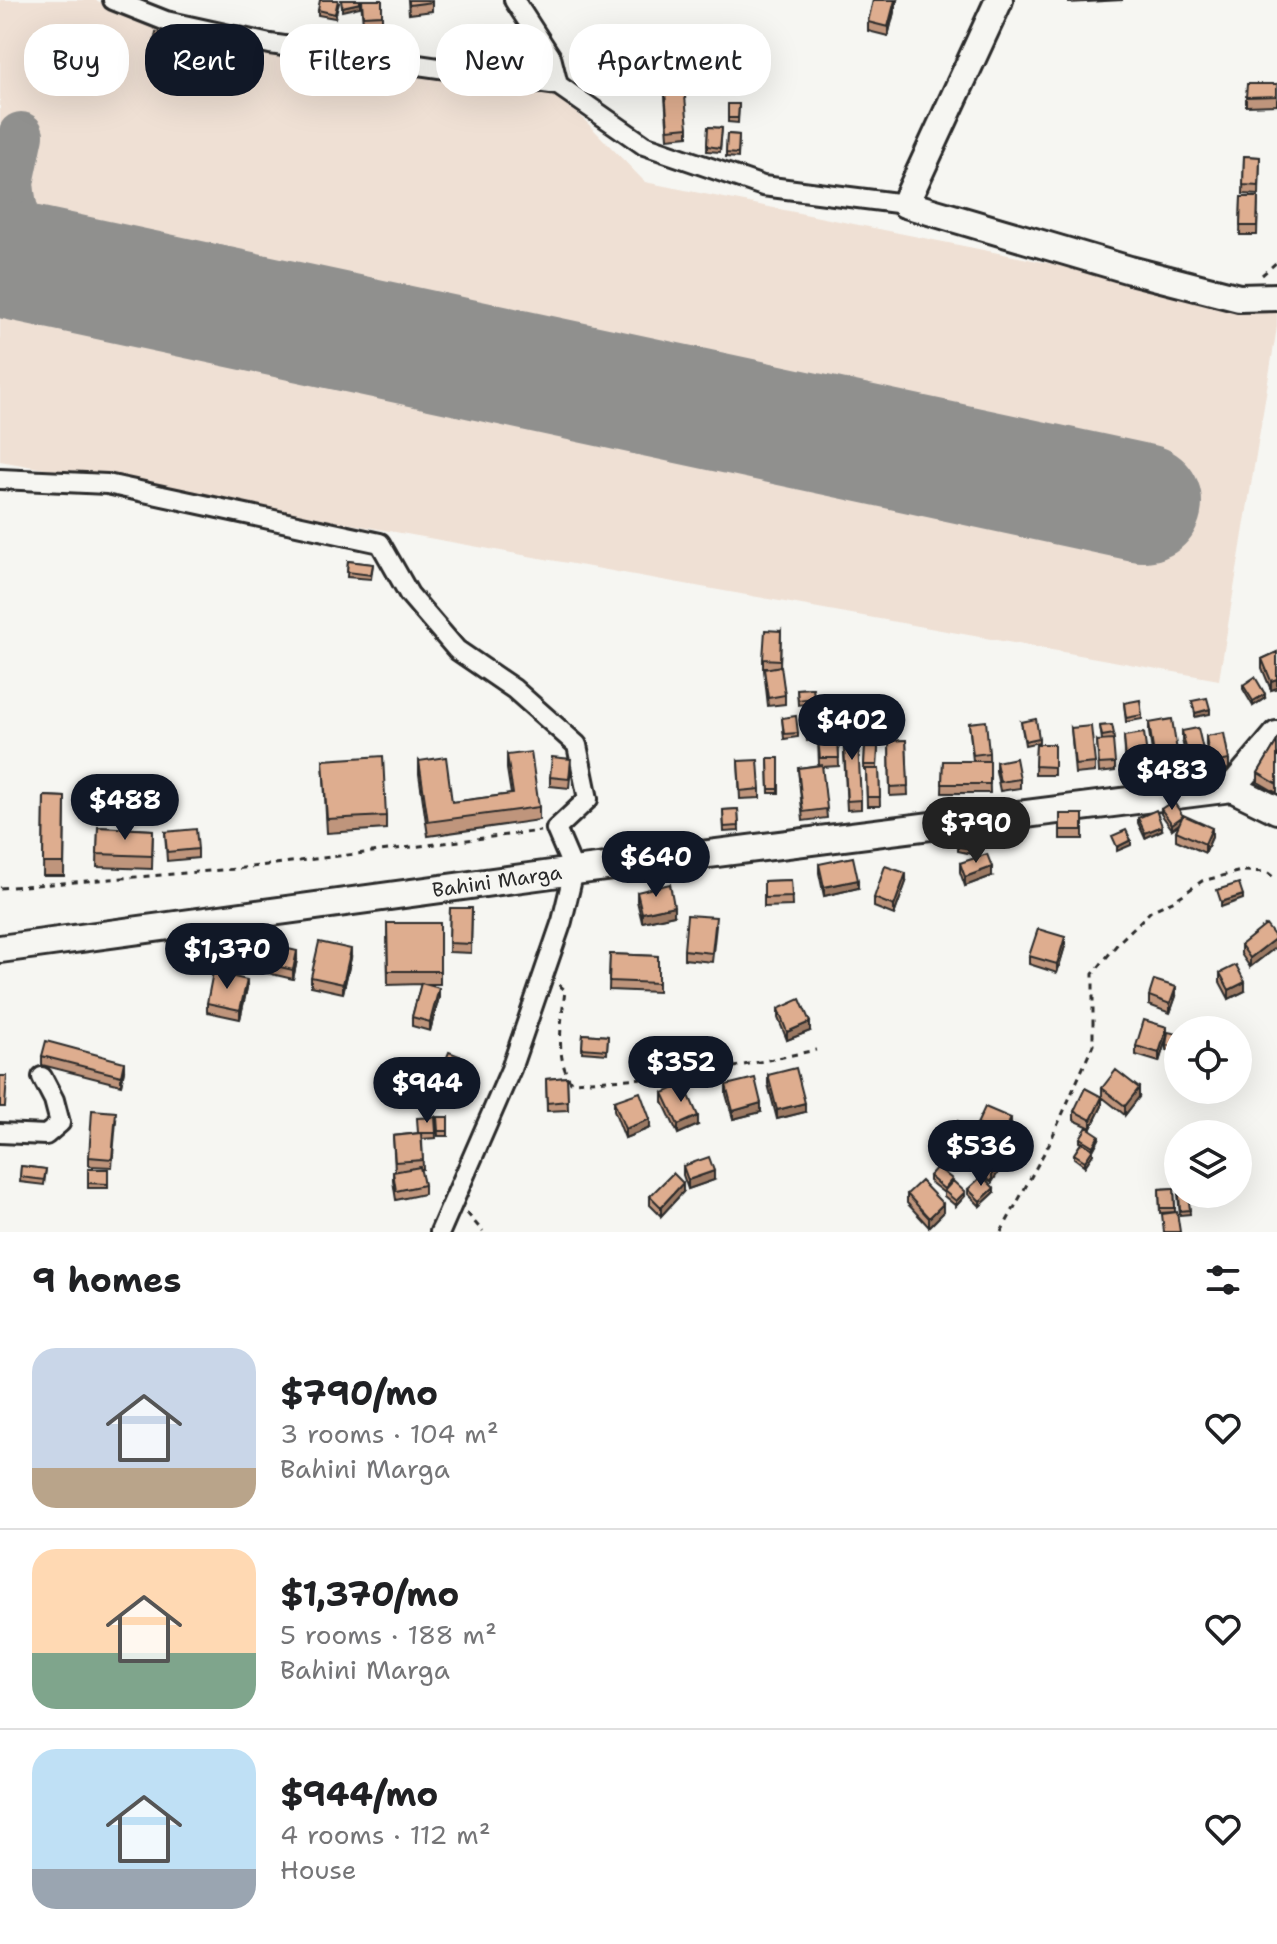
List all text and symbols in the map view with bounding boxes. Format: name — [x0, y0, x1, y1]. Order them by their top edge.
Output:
chip: Buy — [24, 24, 129, 96]
chip: Rent — [145, 24, 264, 96]
chip: Filters — [280, 24, 420, 96]
chip: New — [436, 24, 553, 96]
chip: Apartment — [569, 24, 771, 96]
pin: $402 — [805, 694, 899, 762]
text: $402 — [816, 702, 888, 737]
pin: $483 — [1125, 744, 1219, 812]
text: $483 — [1136, 752, 1208, 787]
pin: $488 — [78, 774, 172, 842]
text: $488 — [89, 782, 161, 817]
pin: $790 — [929, 797, 1023, 865]
text: $790 — [940, 805, 1012, 840]
pin: $640 — [609, 831, 703, 899]
text: $640 — [620, 839, 692, 874]
street label: Bahini Marga — [430, 859, 564, 903]
pin: $1,370 — [162, 923, 292, 991]
text: $1,370 — [183, 931, 271, 966]
map controls — [1164, 1016, 1252, 1208]
button: locate — [1164, 1016, 1252, 1104]
pin: $352 — [634, 1036, 728, 1104]
text: $352 — [646, 1044, 716, 1079]
pin: $944 — [380, 1057, 474, 1125]
text: $944 — [391, 1065, 463, 1100]
pin: $536 — [934, 1120, 1028, 1188]
button: layers — [1164, 1120, 1252, 1208]
text: $536 — [946, 1128, 1016, 1163]
text: 9 homes — [32, 1257, 181, 1303]
icon: filters — [1201, 1258, 1245, 1302]
text: $790/mo — [280, 1370, 438, 1416]
icon: home — [96, 1380, 192, 1476]
icon: heart — [1201, 1406, 1245, 1450]
text: 3 rooms · 104 m² — [280, 1416, 499, 1451]
text: Bahini Marga — [280, 1451, 450, 1486]
text: $1,370/mo — [280, 1571, 459, 1617]
icon: home — [96, 1581, 192, 1677]
icon: heart — [1201, 1607, 1245, 1651]
text: 5 rooms · 188 m² — [280, 1617, 497, 1652]
text: Bahini Marga — [280, 1652, 450, 1687]
text: $944/mo — [280, 1771, 438, 1817]
icon: home — [96, 1781, 192, 1877]
icon: heart — [1201, 1807, 1245, 1851]
text: 4 rooms · 112 m² — [280, 1817, 491, 1852]
text: House — [280, 1852, 356, 1887]

